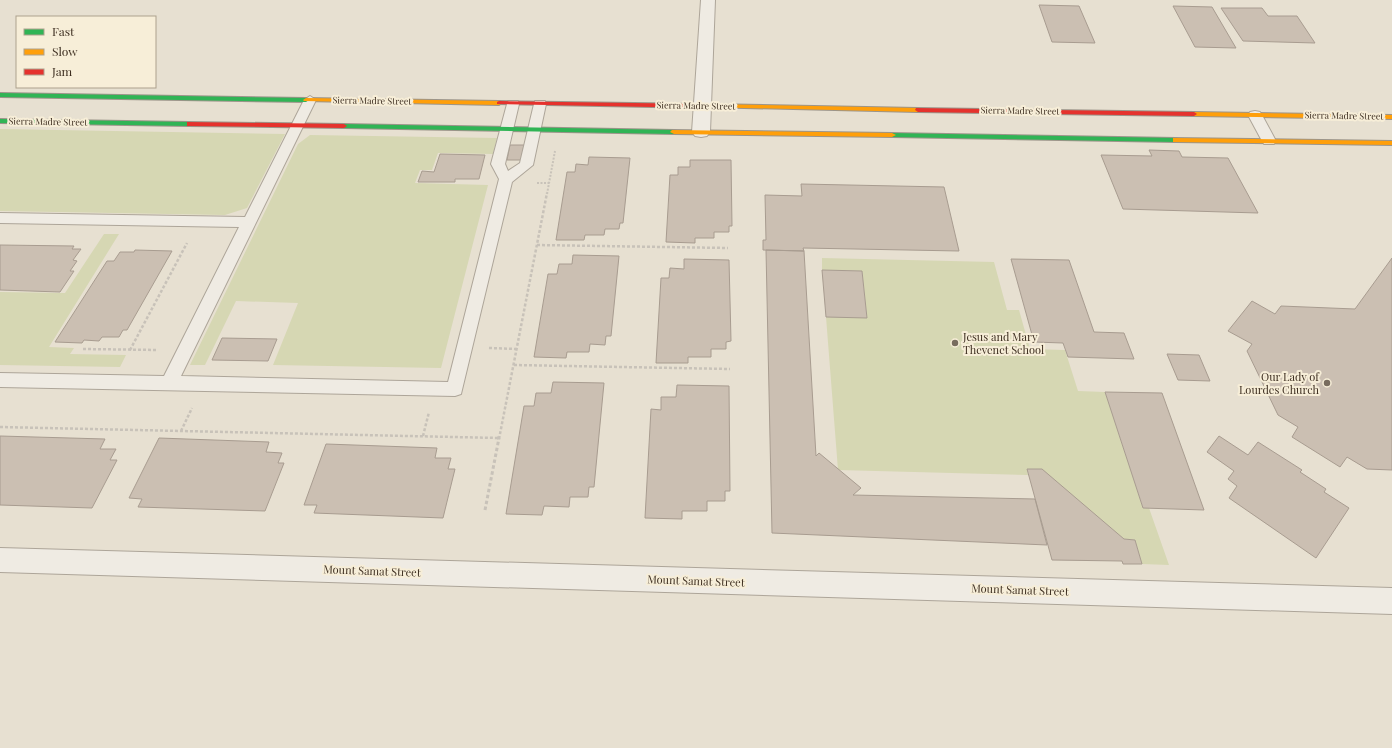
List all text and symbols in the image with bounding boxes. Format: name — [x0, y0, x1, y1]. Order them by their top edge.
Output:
legend — [16, 16, 156, 88]
text: Fast — [52, 23, 75, 39]
text: Slow — [52, 43, 78, 59]
text: Jam — [51, 63, 73, 79]
street label: Sierra Madre Street — [332, 93, 412, 107]
street label: Sierra Madre Street — [656, 98, 736, 112]
street label: Sierra Madre Street — [980, 103, 1060, 117]
street label: Sierra Madre Street — [1304, 108, 1384, 122]
street label: Sierra Madre Street — [8, 114, 88, 128]
place label: Jesus and Mary Thevenet School — [962, 329, 1044, 357]
marker: Jesus and Mary Thevenet School — [950, 338, 960, 348]
place label: Our Lady of Lourdes Church — [1239, 369, 1320, 397]
marker: Our Lady of Lourdes Church — [1322, 378, 1332, 388]
street label: Mount Samat Street — [323, 561, 421, 580]
street label: Mount Samat Street — [647, 571, 745, 590]
street label: Mount Samat Street — [971, 580, 1069, 599]

